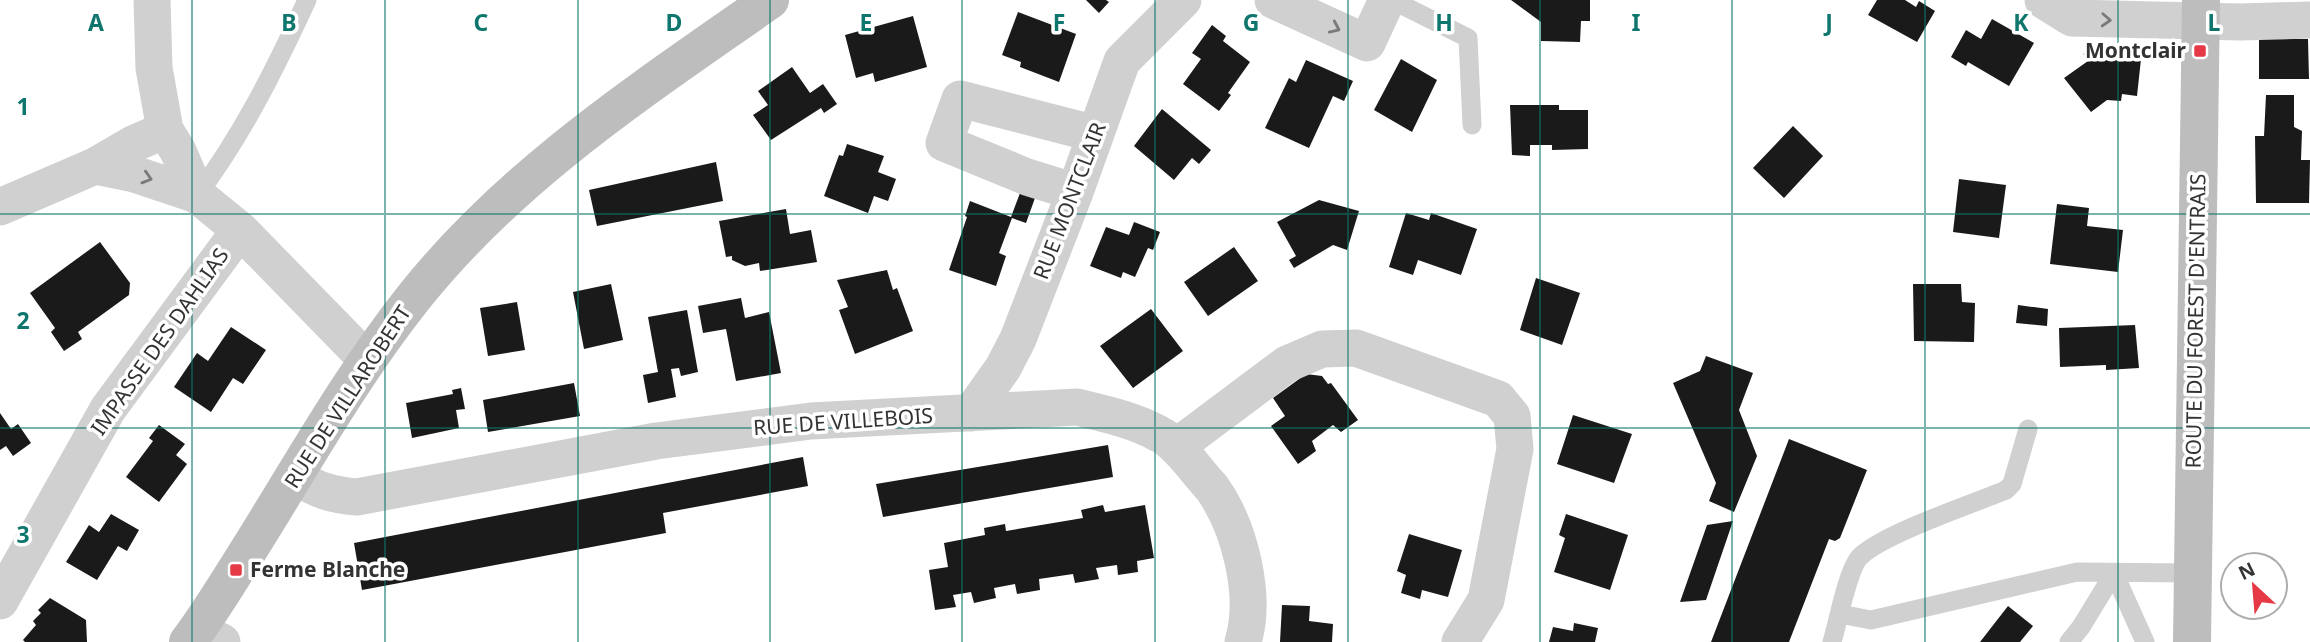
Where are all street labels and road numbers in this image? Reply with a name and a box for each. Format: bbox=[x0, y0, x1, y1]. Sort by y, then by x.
street label: RUE MONTCLAIR bbox=[1026, 118, 1112, 283]
street label: ROUTE DU FOREST D'ENTRAIS bbox=[2178, 173, 2212, 469]
street label: IMPASSE DES DAHLIAS bbox=[84, 242, 234, 441]
street label: RUE DE VILLAROBERT bbox=[278, 299, 417, 493]
street label: RUE DE VILLEBOIS bbox=[752, 401, 934, 441]

